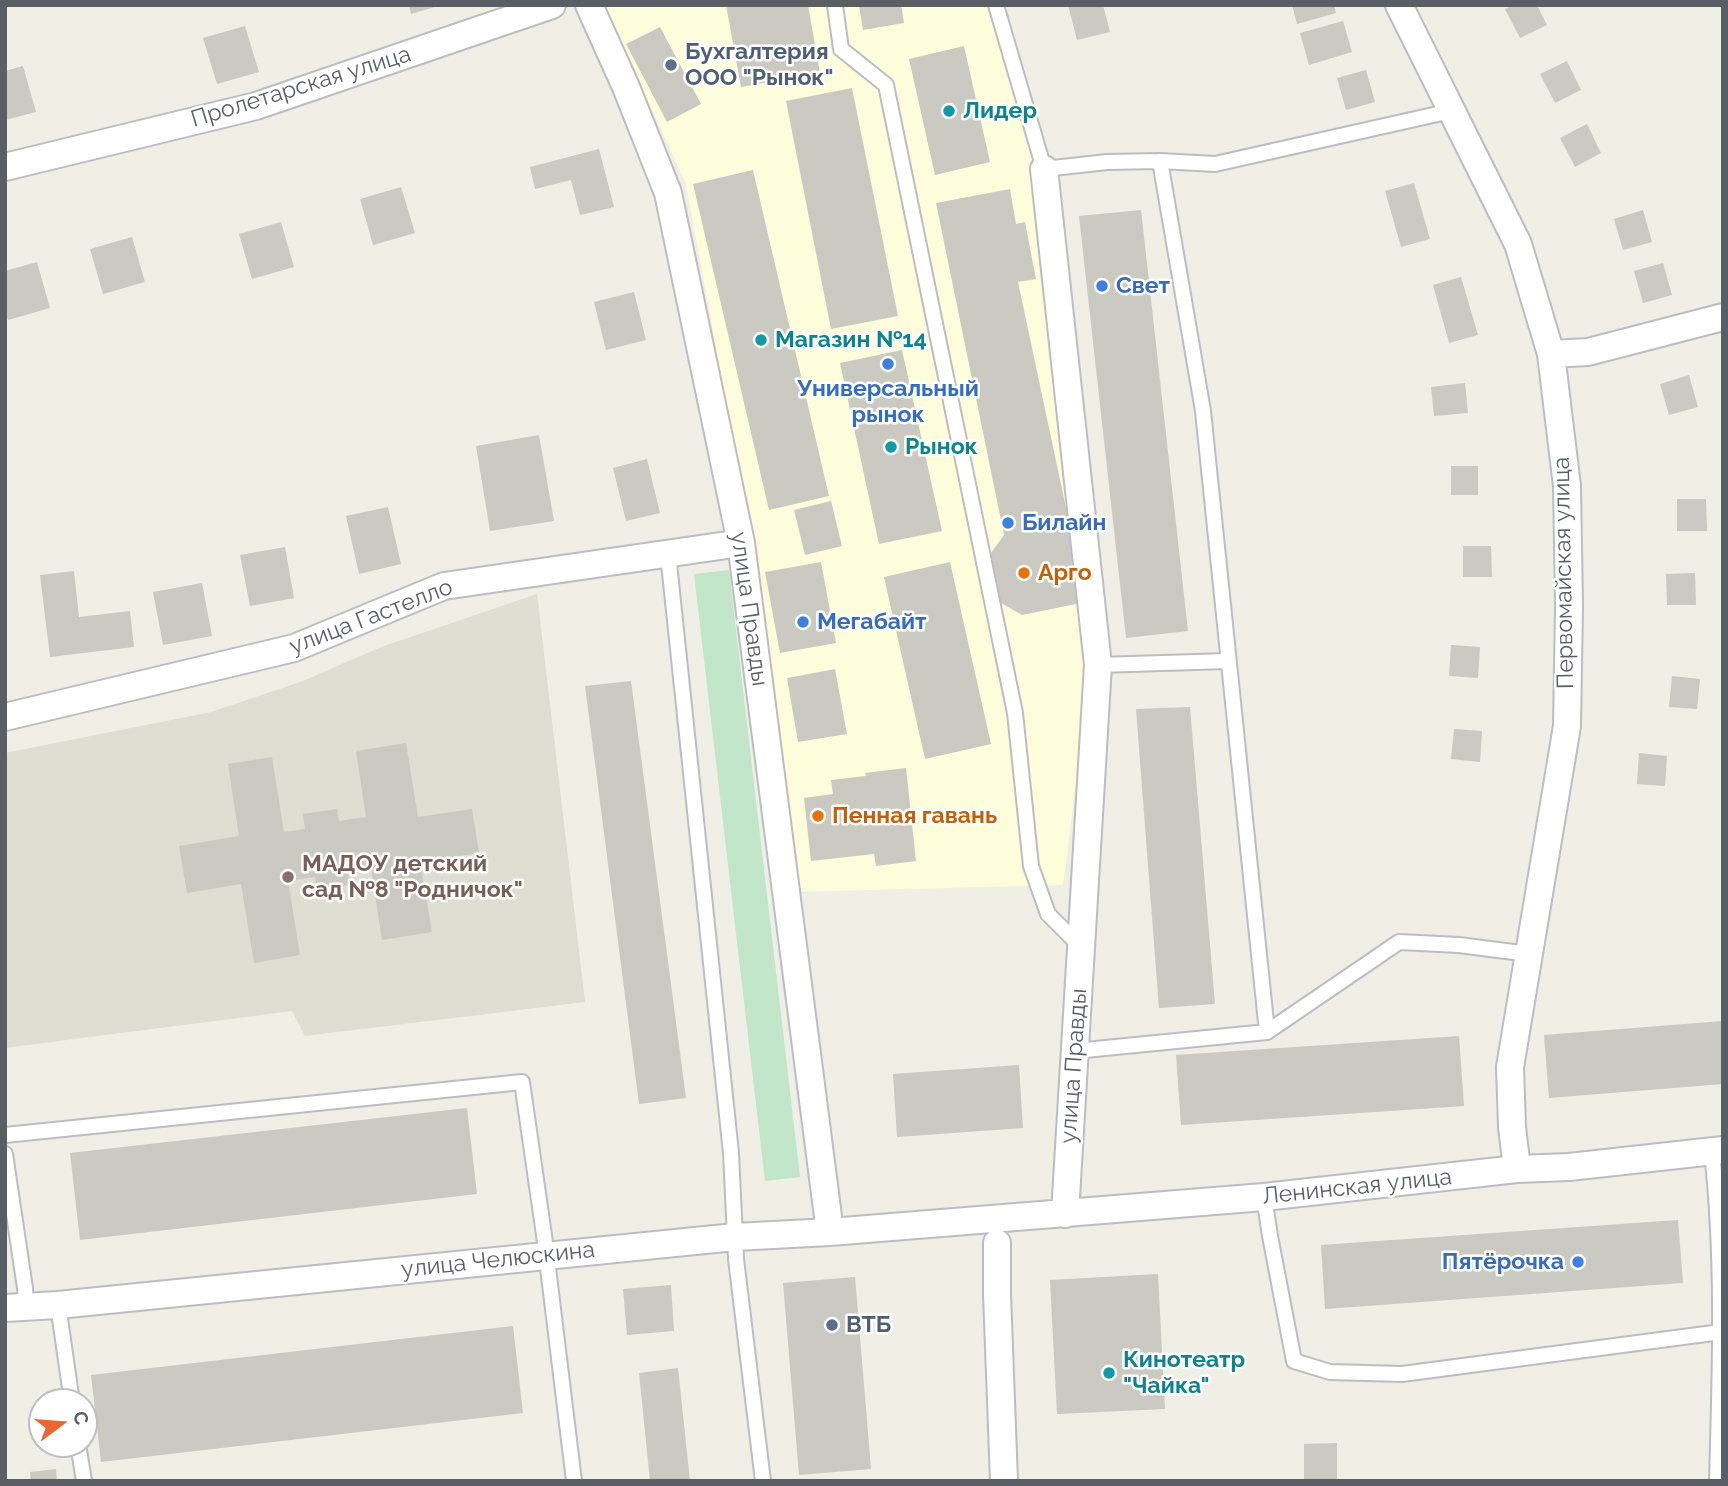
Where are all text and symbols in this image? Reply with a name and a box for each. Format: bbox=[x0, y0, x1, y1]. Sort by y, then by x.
place label: Бухгалтерия ООО "Рынок" bbox=[685, 38, 833, 92]
street label: Пролетарская улица bbox=[188, 40, 414, 134]
marker: Бухгалтерия ООО "Рынок" bbox=[663, 57, 679, 73]
place label: Лидер bbox=[963, 97, 1037, 125]
marker: Лидер bbox=[941, 103, 957, 119]
place label: Свет bbox=[1116, 272, 1170, 300]
marker: Свет bbox=[1094, 278, 1110, 294]
place label: Магазин №14 bbox=[775, 326, 927, 354]
marker: Магазин №14 bbox=[753, 332, 769, 348]
marker: Универсальный рынок bbox=[880, 356, 896, 372]
place label: Универсальный рынок bbox=[797, 375, 979, 429]
place label: Рынок bbox=[905, 433, 978, 461]
marker: Рынок bbox=[883, 439, 899, 455]
street label: Первомайская улица bbox=[1548, 457, 1580, 689]
place label: Билайн bbox=[1022, 509, 1106, 537]
marker: Билайн bbox=[1000, 515, 1016, 531]
street label: улица Правды bbox=[725, 530, 773, 688]
place label: Арго bbox=[1038, 559, 1092, 587]
marker: Арго bbox=[1016, 565, 1032, 581]
street label: улица Гастелло bbox=[286, 573, 456, 661]
place label: Мегабайт bbox=[817, 608, 926, 636]
marker: Мегабайт bbox=[795, 614, 811, 630]
place label: Пенная гавань bbox=[832, 802, 997, 830]
marker: Пенная гавань bbox=[810, 808, 826, 824]
place label: МАДОУ детский сад №8 "Родничок" bbox=[302, 850, 523, 904]
marker: МАДОУ детский сад №8 "Родничок" bbox=[280, 869, 296, 885]
street label: улица Правды bbox=[1055, 988, 1093, 1144]
street label: Ленинская улица bbox=[1261, 1163, 1453, 1211]
street label: улица Челюскина bbox=[400, 1236, 596, 1284]
place label: Пятёрочка bbox=[1442, 1248, 1564, 1276]
marker: Пятёрочка bbox=[1570, 1254, 1586, 1270]
place label: ВТБ bbox=[846, 1311, 891, 1339]
marker: ВТБ bbox=[824, 1317, 840, 1333]
place label: Кинотеатр "Чайка" bbox=[1123, 1346, 1245, 1400]
marker: Кинотеатр "Чайка" bbox=[1101, 1365, 1117, 1381]
north arrow bbox=[28, 1388, 98, 1458]
text: С bbox=[69, 1408, 94, 1427]

